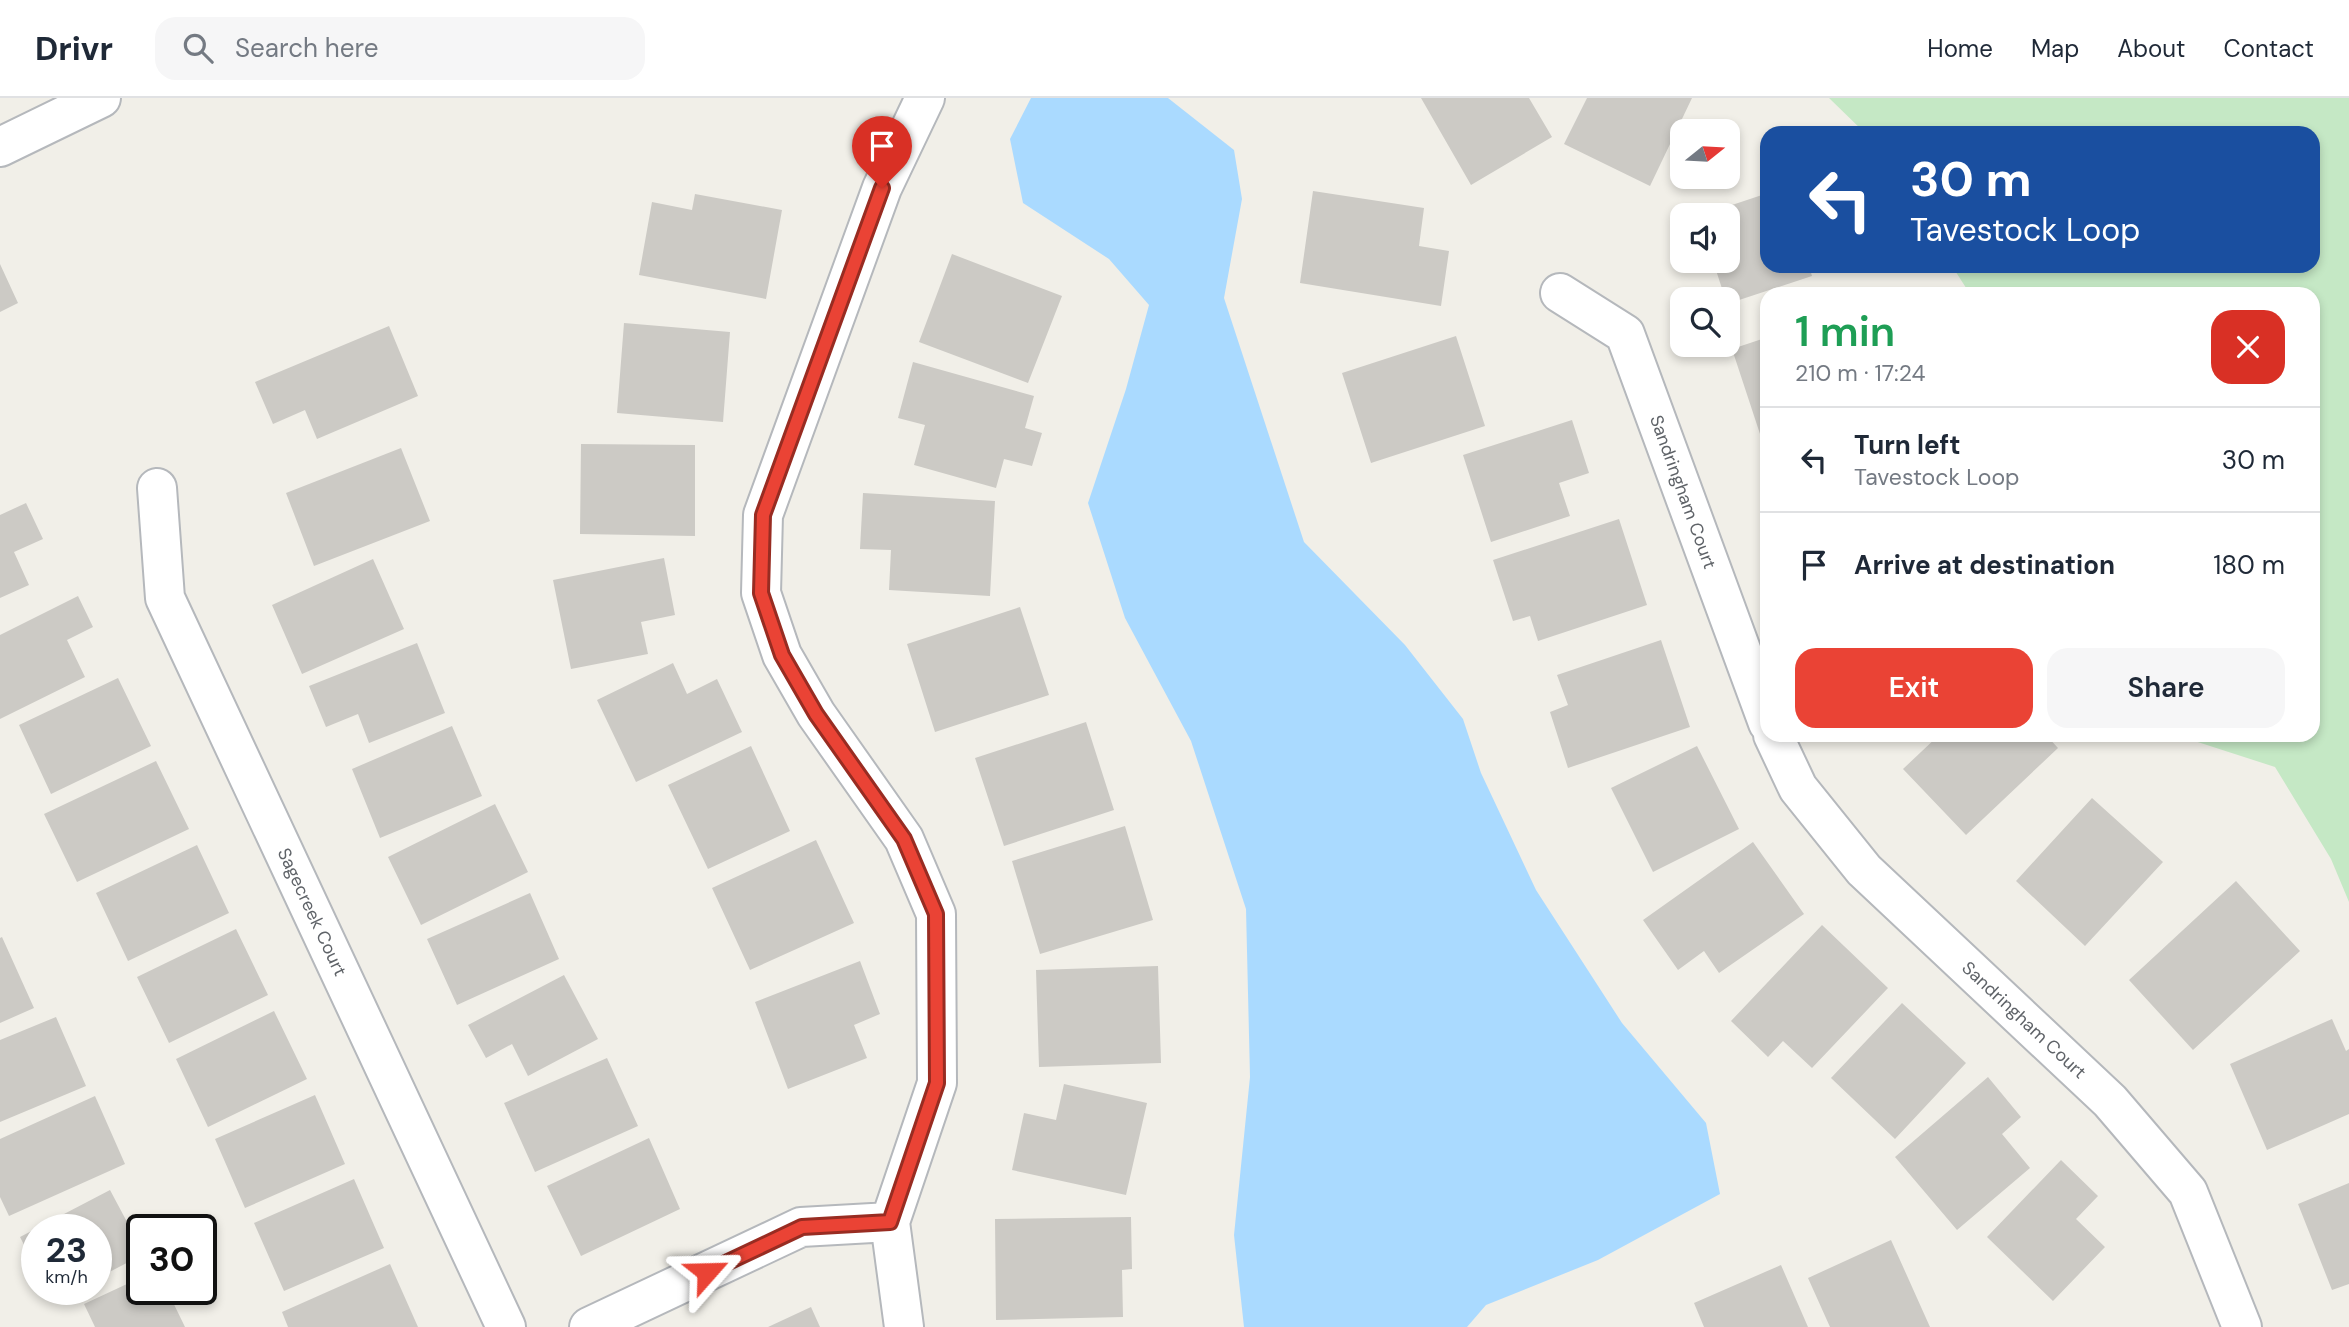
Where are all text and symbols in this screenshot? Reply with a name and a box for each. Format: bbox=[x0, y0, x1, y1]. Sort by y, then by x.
search box bbox=[155, 17, 645, 80]
text: Drivr bbox=[35, 27, 113, 70]
icon: search bbox=[179, 29, 217, 67]
text: Search here bbox=[235, 31, 378, 65]
text: Home bbox=[1927, 33, 1993, 64]
text: Map bbox=[2031, 33, 2079, 64]
text: About bbox=[2117, 33, 2186, 64]
text: Contact bbox=[2224, 33, 2314, 64]
pin bbox=[852, 116, 912, 188]
north arrow bbox=[1670, 119, 1740, 189]
map controls bbox=[1670, 119, 1740, 357]
icon: arrive bbox=[863, 127, 901, 165]
text: 30 m bbox=[1910, 147, 2032, 211]
icon: left bbox=[1795, 154, 1886, 245]
button: sound bbox=[1670, 203, 1740, 273]
text: Tavestock Loop bbox=[1910, 209, 2140, 251]
button: search bbox=[1670, 287, 1740, 357]
text: 1 min bbox=[1795, 304, 1895, 359]
button: close bbox=[2211, 310, 2285, 384]
text: 210 m · 17:24 bbox=[1795, 358, 1925, 388]
street label: Sandringham Court bbox=[1644, 412, 1722, 572]
text: Turn left bbox=[1854, 428, 1961, 462]
icon: left bbox=[1795, 441, 1833, 479]
text: 30 m bbox=[2222, 443, 2285, 477]
text: Tavestock Loop bbox=[1854, 462, 2019, 492]
icon: arrive bbox=[1795, 546, 1833, 584]
text: Arrive at destination bbox=[1854, 548, 2115, 582]
text: 180 m bbox=[2213, 548, 2285, 582]
button: Exit bbox=[1795, 648, 2033, 728]
button: Share bbox=[2047, 648, 2285, 728]
street label: Sagecreek Court bbox=[272, 844, 352, 980]
street label: Sandringham Court bbox=[1957, 956, 2091, 1084]
speed limit sign: 30 bbox=[126, 1214, 217, 1305]
text: 23 bbox=[46, 1227, 87, 1273]
position arrow bbox=[670, 1235, 744, 1309]
text: km/h bbox=[45, 1265, 88, 1289]

